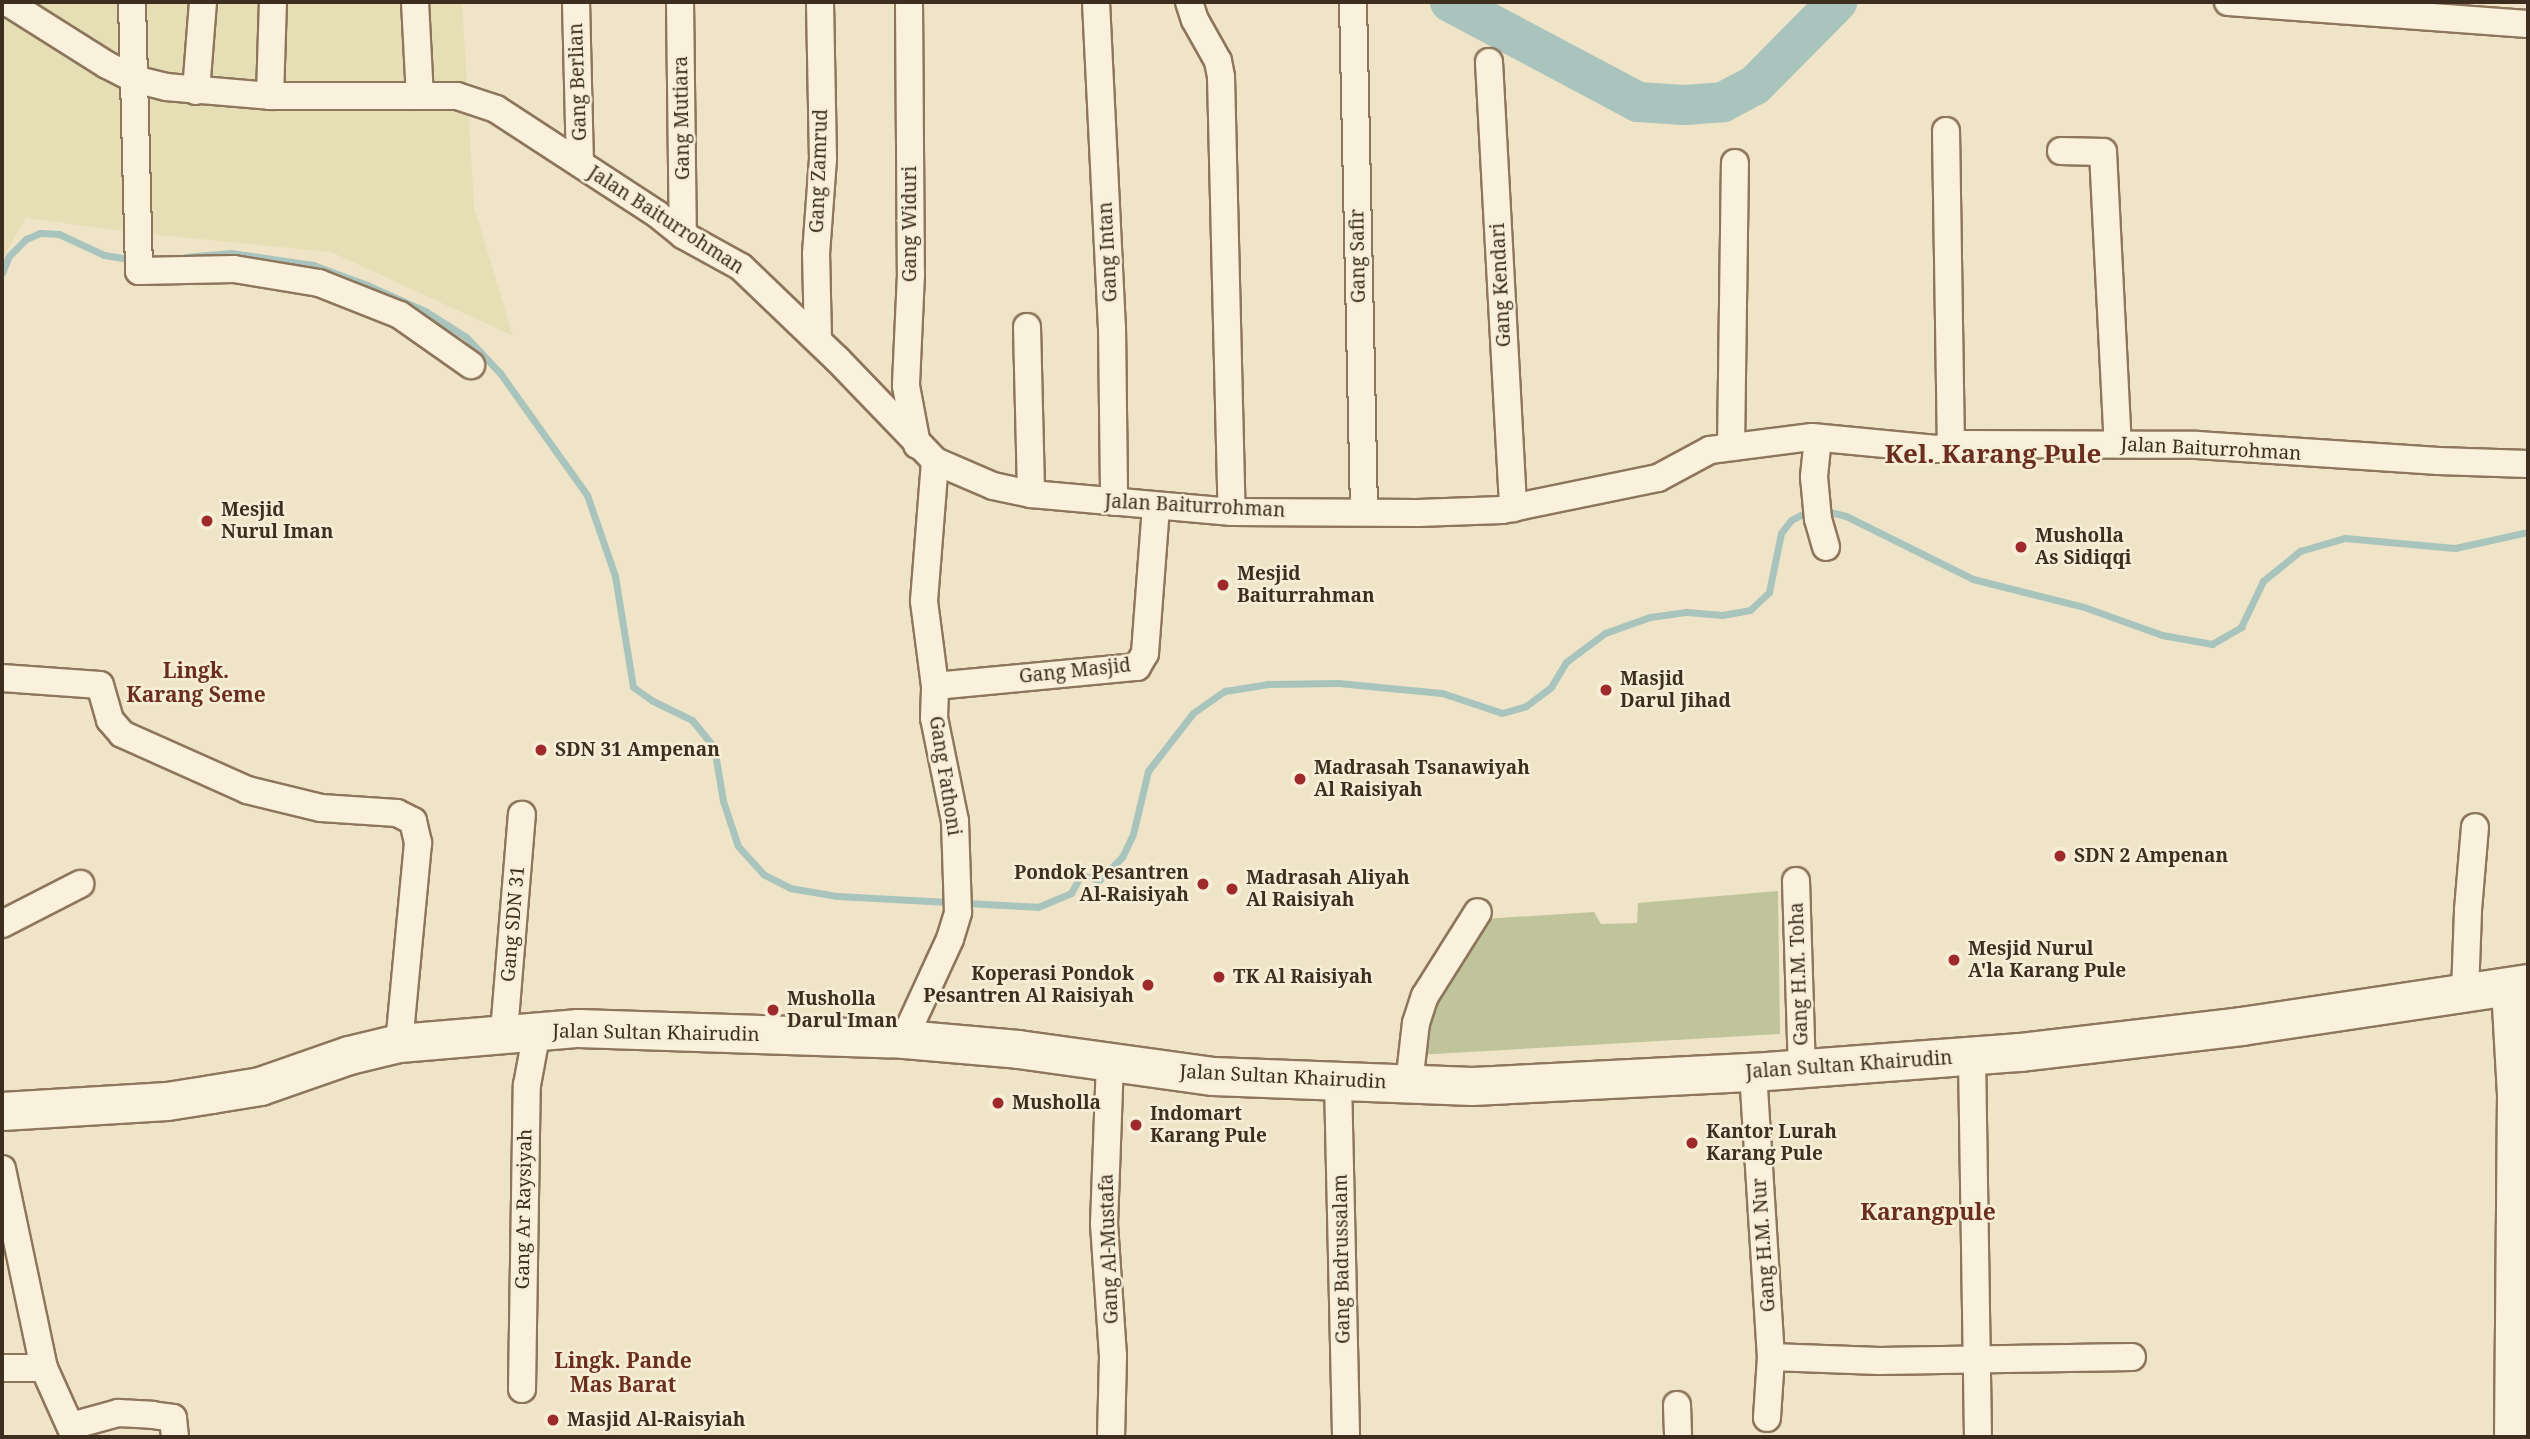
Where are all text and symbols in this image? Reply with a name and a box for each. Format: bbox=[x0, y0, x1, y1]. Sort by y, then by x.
street label: Gang Berlian bbox=[565, 23, 591, 141]
street label: Gang Mutiara bbox=[670, 56, 694, 180]
street label: Gang Zamrud bbox=[805, 109, 833, 233]
street label: Jalan Baiturrohman bbox=[584, 161, 748, 279]
street label: Gang Widuri bbox=[899, 166, 921, 282]
street label: Gang Intan bbox=[1094, 201, 1122, 303]
street label: Gang Safir bbox=[1346, 209, 1370, 303]
street label: Gang Kendari bbox=[1486, 222, 1516, 348]
street label: Jalan Baiturrohman bbox=[2120, 433, 2302, 465]
district label: Kel. Karang Pule bbox=[1885, 438, 2101, 470]
street label: Jalan Baiturrohman bbox=[1104, 490, 1286, 522]
place label: Mesjid Nurul Iman bbox=[221, 499, 333, 543]
marker: Mesjid Nurul Iman bbox=[199, 513, 215, 529]
place label: Musholla As Sidiqqi bbox=[2035, 525, 2131, 569]
marker: Musholla As Sidiqqi bbox=[2013, 539, 2029, 555]
place label: Mesjid Baiturrahman bbox=[1237, 563, 1375, 607]
marker: Mesjid Baiturrahman bbox=[1215, 577, 1231, 593]
street label: Gang Masjid bbox=[1018, 654, 1132, 688]
district label: Lingk. Karang Seme bbox=[126, 657, 266, 707]
place label: Masjid Darul Jihad bbox=[1620, 668, 1731, 712]
marker: Masjid Darul Jihad bbox=[1598, 682, 1614, 698]
street label: Gang Fathoni bbox=[924, 715, 966, 837]
place label: SDN 31 Ampenan bbox=[555, 739, 720, 761]
marker: SDN 31 Ampenan bbox=[533, 742, 549, 758]
place label: Madrasah Tsanawiyah Al Raisiyah bbox=[1314, 757, 1530, 801]
marker: Madrasah Tsanawiyah Al Raisiyah bbox=[1292, 771, 1308, 787]
place label: SDN 2 Ampenan bbox=[2074, 845, 2228, 867]
marker: SDN 2 Ampenan bbox=[2052, 848, 2068, 864]
place label: Pondok Pesantren Al-Raisiyah bbox=[1014, 862, 1189, 906]
street label: Gang SDN 31 bbox=[497, 865, 529, 983]
place label: Madrasah Aliyah Al Raisiyah bbox=[1246, 867, 1410, 911]
marker: Pondok Pesantren Al-Raisiyah bbox=[1195, 876, 1211, 892]
marker: Madrasah Aliyah Al Raisiyah bbox=[1224, 881, 1240, 897]
street label: Gang H.M. Toha bbox=[1785, 902, 1813, 1046]
place label: Mesjid Nurul A'la Karang Pule bbox=[1968, 938, 2126, 982]
marker: Mesjid Nurul A'la Karang Pule bbox=[1946, 952, 1962, 968]
place label: Koperasi Pondok Pesantren Al Raisiyah bbox=[923, 963, 1134, 1007]
place label: TK Al Raisiyah bbox=[1233, 966, 1373, 988]
marker: TK Al Raisiyah bbox=[1211, 969, 1227, 985]
marker: Koperasi Pondok Pesantren Al Raisiyah bbox=[1140, 977, 1156, 993]
place label: Musholla Darul Iman bbox=[787, 988, 898, 1032]
marker: Musholla Darul Iman bbox=[765, 1002, 781, 1018]
street label: Jalan Sultan Khairudin bbox=[552, 1020, 760, 1046]
street label: Jalan Sultan Khairudin bbox=[1745, 1046, 1953, 1084]
street label: Jalan Sultan Khairudin bbox=[1179, 1060, 1387, 1094]
place label: Musholla bbox=[1012, 1092, 1101, 1114]
marker: Musholla bbox=[990, 1095, 1006, 1111]
place label: Indomart Karang Pule bbox=[1150, 1103, 1267, 1147]
marker: Indomart Karang Pule bbox=[1128, 1117, 1144, 1133]
place label: Kantor Lurah Karang Pule bbox=[1706, 1121, 1837, 1165]
street label: Gang Ar Raysiyah bbox=[511, 1129, 537, 1289]
marker: Kantor Lurah Karang Pule bbox=[1684, 1135, 1700, 1151]
street label: Gang Al-Mustafa bbox=[1095, 1173, 1123, 1325]
street label: Gang Badrussalam bbox=[1329, 1174, 1355, 1344]
street label: Gang H.M. Nur bbox=[1748, 1177, 1780, 1313]
district label: Karangpule bbox=[1860, 1197, 1996, 1225]
district label: Lingk. Pande Mas Barat bbox=[554, 1347, 692, 1397]
place label: Masjid Al-Raisyiah bbox=[567, 1409, 746, 1431]
marker: Masjid Al-Raisyiah bbox=[545, 1412, 561, 1428]

